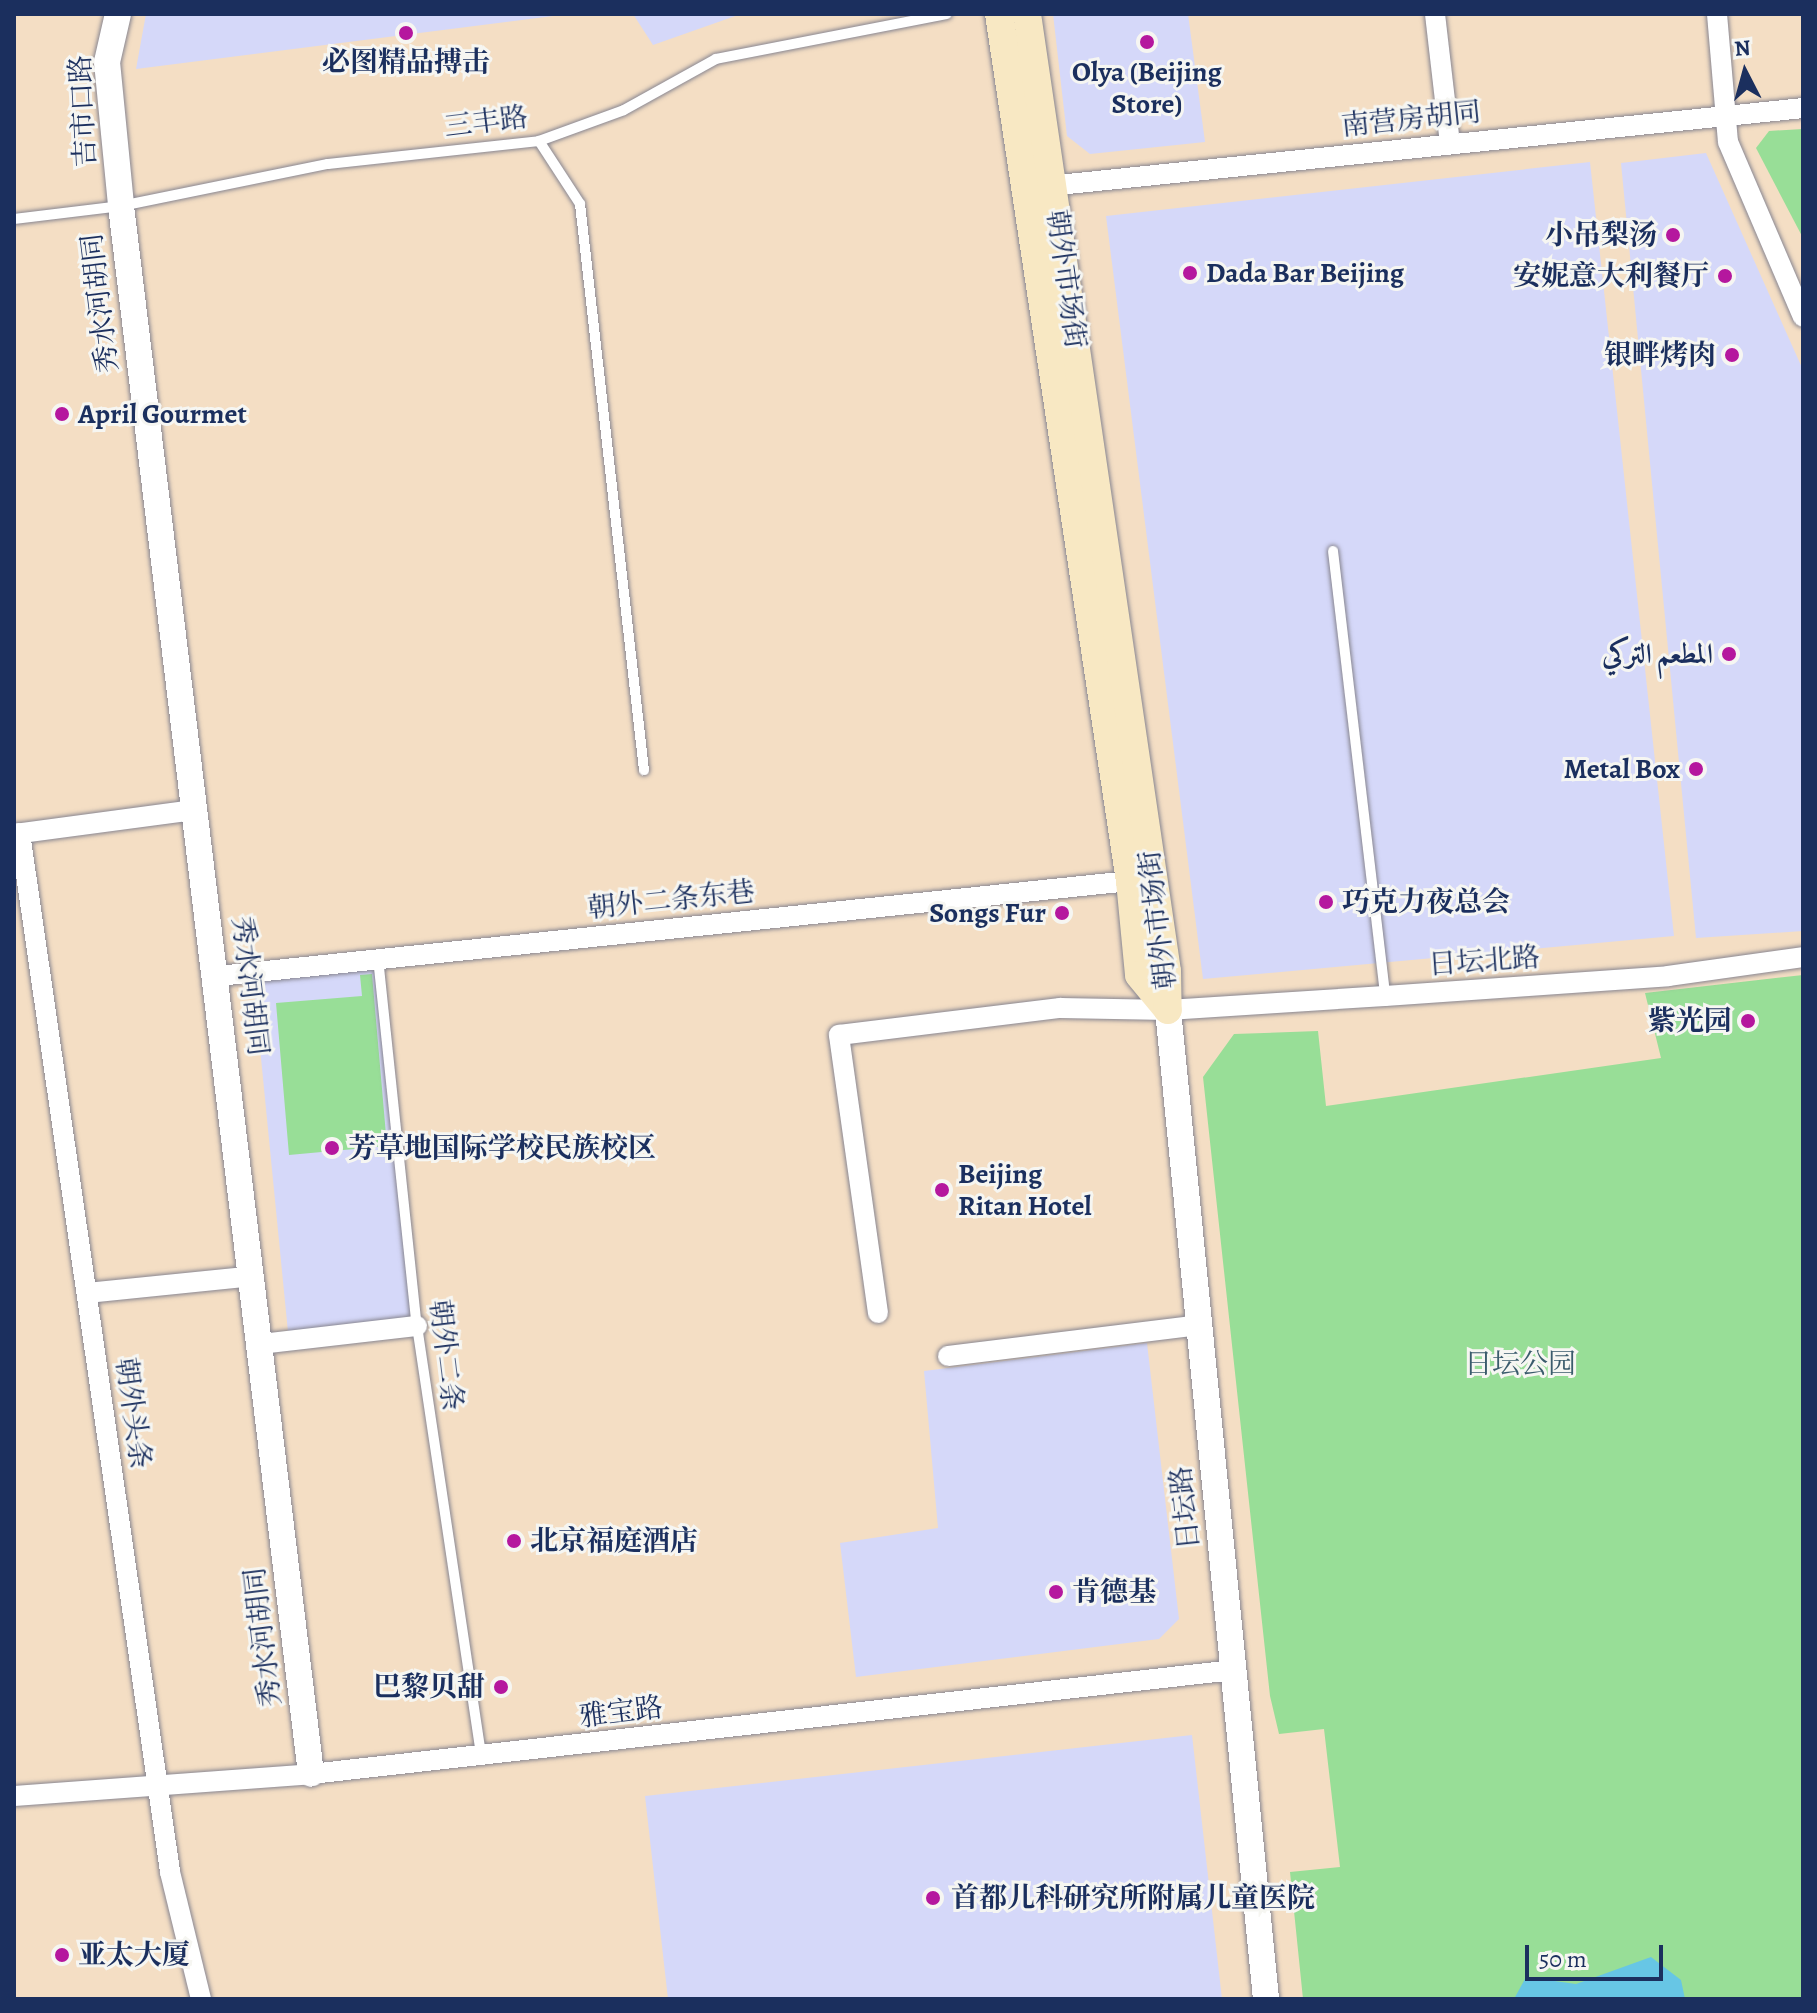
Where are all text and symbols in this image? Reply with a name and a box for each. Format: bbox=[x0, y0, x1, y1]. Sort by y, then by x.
marker: 必图精品搏击 bbox=[397, 24, 415, 42]
north arrow bbox=[1705, 32, 1785, 112]
text: N bbox=[1733, 32, 1752, 64]
marker: Olya (Beijing Store) bbox=[1138, 33, 1156, 51]
place label: 必图精品搏击 bbox=[322, 45, 490, 79]
street label: 吉市口路 bbox=[63, 54, 103, 168]
place label: Olya (Beijing Store) bbox=[1072, 55, 1222, 121]
street label: 南营房胡同 bbox=[1340, 95, 1482, 143]
street label: 三丰路 bbox=[442, 100, 530, 144]
street label: 朝外市场街 bbox=[1040, 207, 1092, 351]
place label: 小吊梨汤 bbox=[1545, 218, 1657, 252]
marker: 小吊梨汤 bbox=[1664, 226, 1682, 244]
street label: 秀水河胡同 bbox=[75, 231, 125, 375]
place label: Dada Bar Beijing bbox=[1206, 256, 1404, 290]
place label: 安妮意大利餐厅 bbox=[1513, 259, 1709, 293]
marker: Dada Bar Beijing bbox=[1181, 264, 1199, 282]
marker: 安妮意大利餐厅 bbox=[1716, 267, 1734, 285]
place label: 银畔烤肉 bbox=[1604, 338, 1716, 372]
marker: 银畔烤肉 bbox=[1723, 346, 1741, 364]
place label: April Gourmet bbox=[78, 397, 247, 431]
marker: April Gourmet bbox=[53, 405, 71, 423]
place label: المطعم التركي bbox=[1602, 637, 1713, 671]
marker: المطعم التركي bbox=[1720, 645, 1738, 663]
place label: Metal Box bbox=[1564, 752, 1680, 786]
marker: Metal Box bbox=[1687, 760, 1705, 778]
street label: 朝外市场街 bbox=[1133, 848, 1183, 992]
street label: 朝外二条东巷 bbox=[586, 875, 756, 925]
place label: 巧克力夜总会 bbox=[1342, 885, 1510, 919]
marker: 巧克力夜总会 bbox=[1317, 893, 1335, 911]
place label: Songs Fur bbox=[929, 896, 1046, 930]
marker: Songs Fur bbox=[1053, 904, 1071, 922]
street label: 秀水河胡同 bbox=[225, 914, 275, 1058]
street label: 日坛北路 bbox=[1427, 940, 1541, 982]
place label: 紫光园 bbox=[1648, 1004, 1732, 1038]
marker: 紫光园 bbox=[1739, 1012, 1757, 1030]
place label: 芳草地国际学校民族校区 bbox=[348, 1131, 656, 1165]
marker: 芳草地国际学校民族校区 bbox=[323, 1139, 341, 1157]
place label: Beijing Ritan Hotel bbox=[958, 1157, 1092, 1223]
marker: Beijing Ritan Hotel bbox=[933, 1181, 951, 1199]
street label: 朝外二条 bbox=[423, 1297, 469, 1413]
park label: 日坛公园 bbox=[1464, 1347, 1576, 1381]
street label: 朝外头条 bbox=[109, 1355, 157, 1471]
street label: 日坛路 bbox=[1164, 1464, 1206, 1552]
place label: 北京福庭酒店 bbox=[530, 1524, 698, 1558]
marker: 北京福庭酒店 bbox=[505, 1532, 523, 1550]
street label: 秀水河胡同 bbox=[238, 1565, 288, 1709]
place label: 肯德基 bbox=[1072, 1575, 1156, 1609]
marker: 肯德基 bbox=[1047, 1583, 1065, 1601]
place label: 巴黎贝甜 bbox=[373, 1670, 485, 1704]
marker: 巴黎贝甜 bbox=[492, 1678, 510, 1696]
street label: 雅宝路 bbox=[577, 1690, 665, 1734]
place label: 首都儿科研究所附属儿童医院 bbox=[951, 1881, 1315, 1915]
marker: 首都儿科研究所附属儿童医院 bbox=[922, 1887, 944, 1909]
scale bar bbox=[1529, 1929, 1667, 1979]
place label: 亚太大厦 bbox=[78, 1938, 190, 1972]
text: 50 m bbox=[1539, 1943, 1587, 1975]
marker: 亚太大厦 bbox=[53, 1946, 71, 1964]

